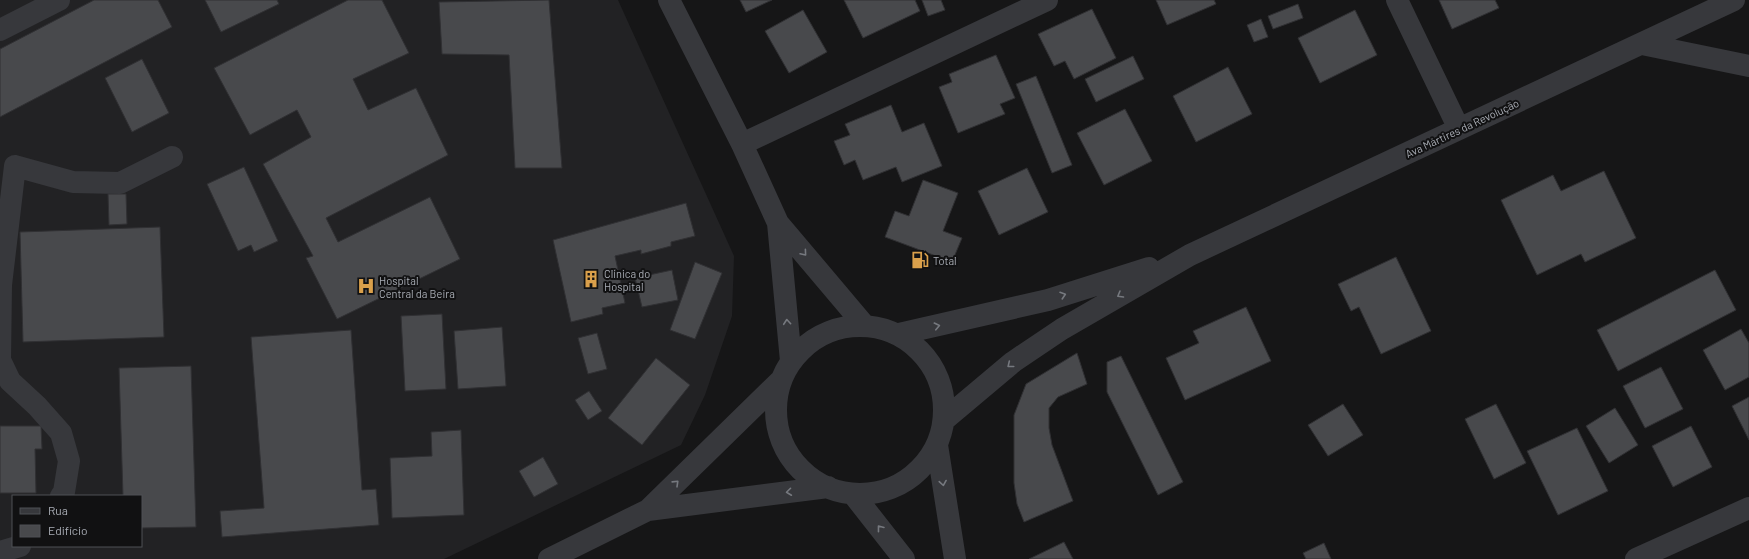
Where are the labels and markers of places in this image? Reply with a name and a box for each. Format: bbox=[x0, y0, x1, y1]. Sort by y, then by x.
fuel station icon: Total bbox=[910, 250, 930, 270]
place label: Total bbox=[933, 254, 957, 267]
place label: Clinica do Hospital bbox=[604, 267, 650, 293]
building icon: Clinica do Hospital bbox=[581, 269, 601, 289]
place label: Hospital Central da Beira bbox=[379, 274, 455, 300]
hospital icon: Hospital Central da Beira bbox=[356, 276, 376, 296]

